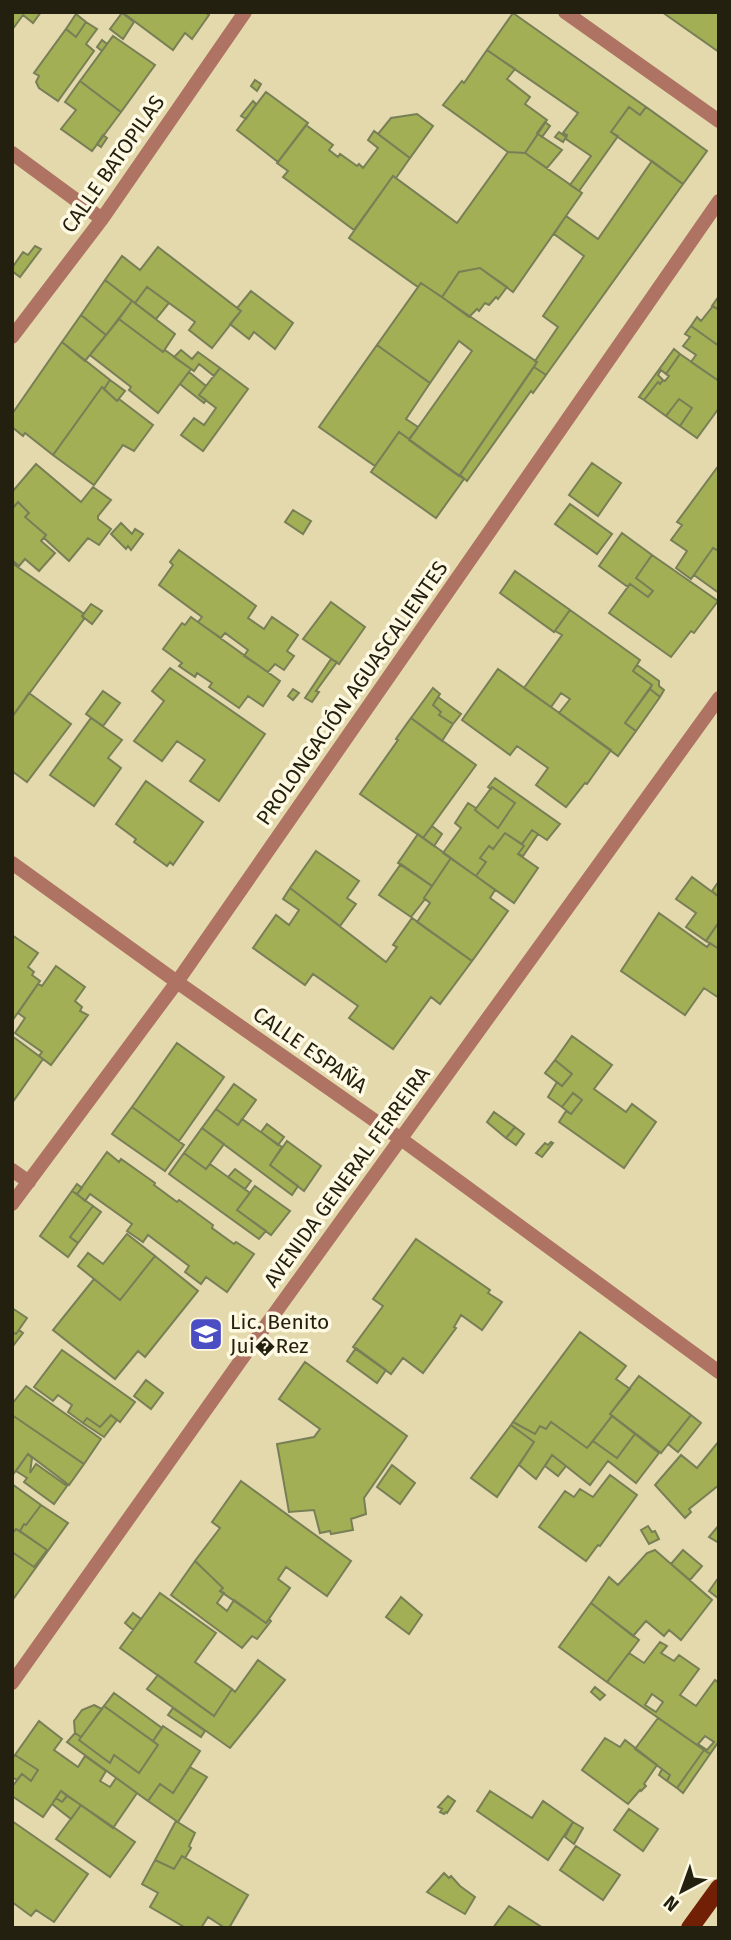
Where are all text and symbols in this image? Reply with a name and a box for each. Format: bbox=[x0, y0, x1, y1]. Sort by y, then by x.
street label: CALLE BATOPILAS bbox=[56, 90, 170, 238]
street label: PROLONGACIÓN AGUASCALIENTES bbox=[251, 556, 453, 830]
street label: CALLE ESPAÑA bbox=[248, 1001, 372, 1099]
street label: AVENIDA GENERAL FERREIRA bbox=[258, 1062, 436, 1292]
place label: Lic. Benito Jui�Rez bbox=[230, 1309, 329, 1359]
school or university icon: Lic. Benito Jui�Rez bbox=[187, 1315, 225, 1353]
north arrow bbox=[647, 1856, 717, 1926]
text: N bbox=[659, 1891, 683, 1916]

